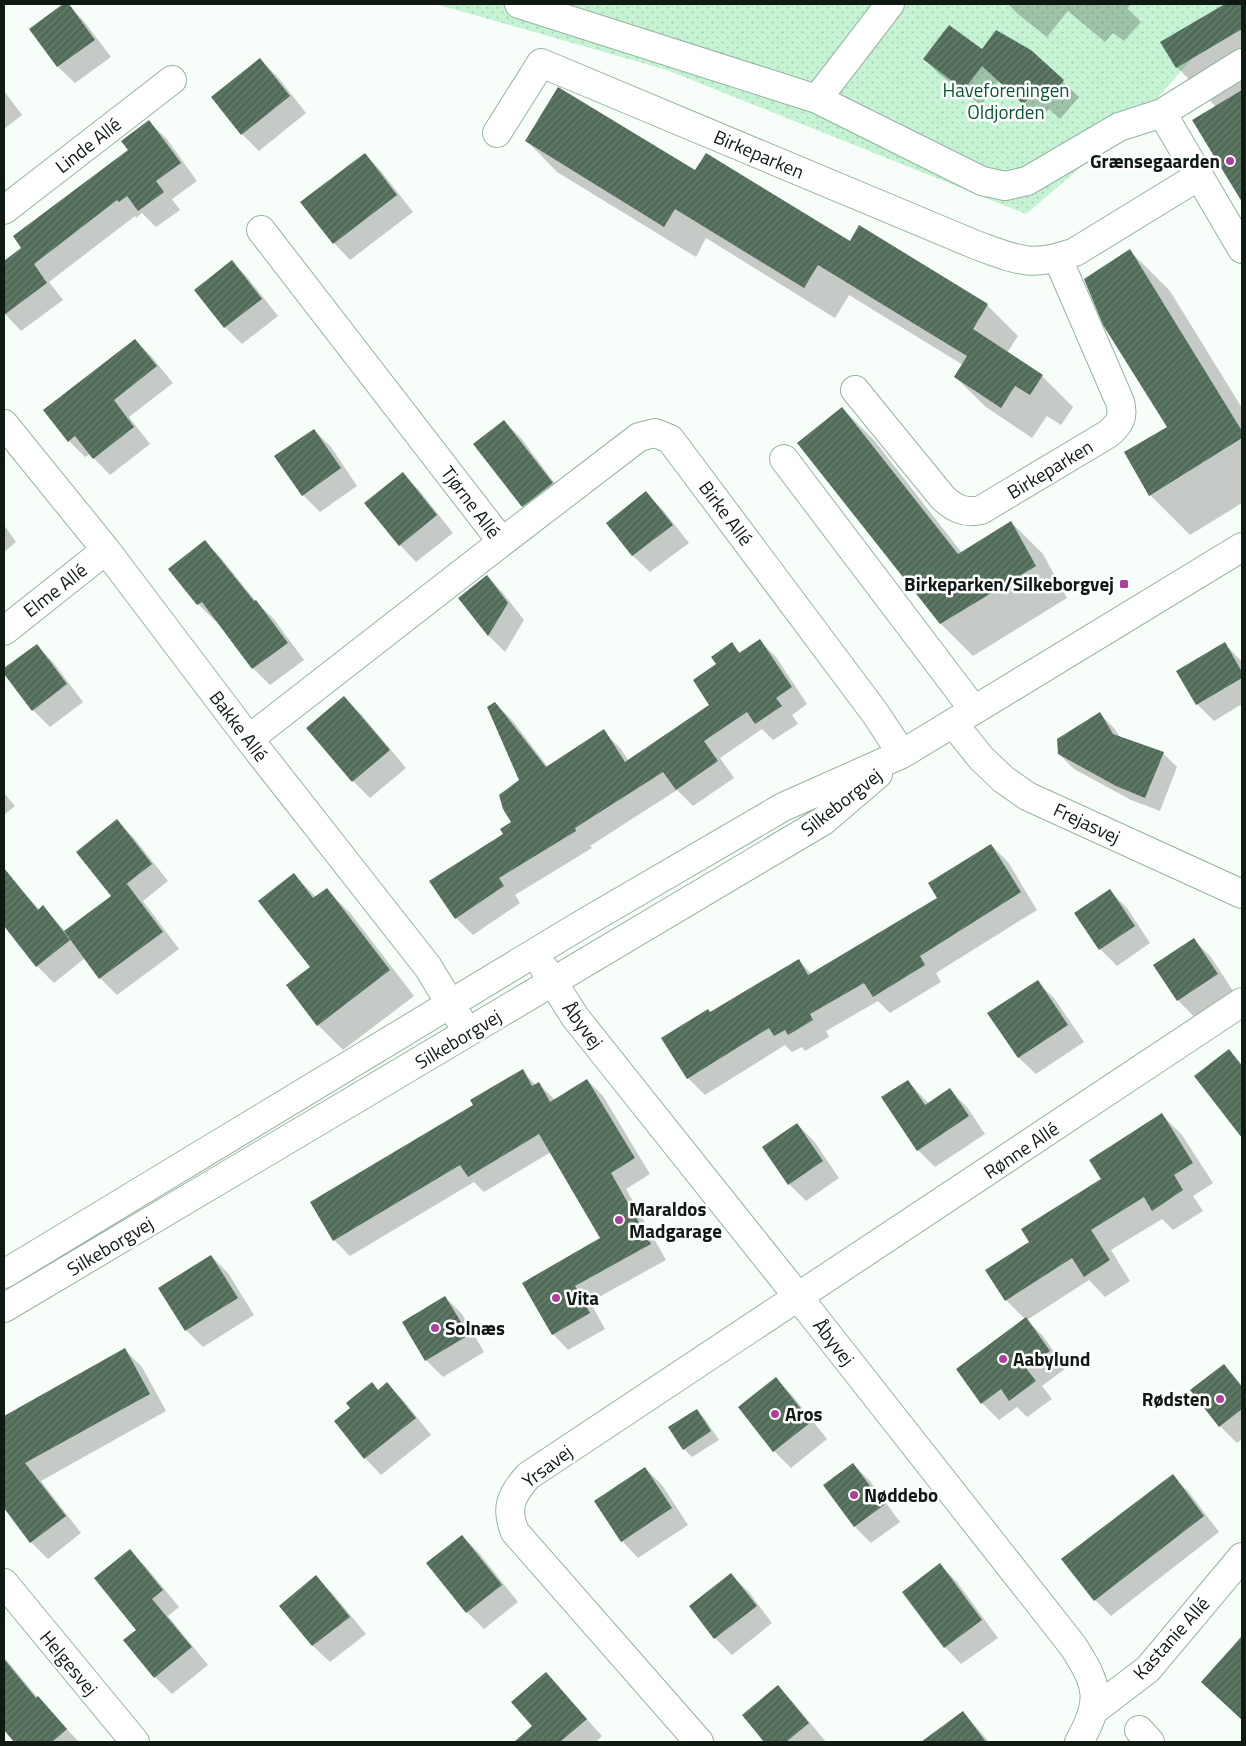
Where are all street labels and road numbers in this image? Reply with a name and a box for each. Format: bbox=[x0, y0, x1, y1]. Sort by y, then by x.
street label: Linde Allé bbox=[48, 109, 127, 180]
street label: Birkeparken bbox=[710, 122, 809, 186]
street label: Birkeparken bbox=[1001, 432, 1098, 506]
street label: Tjørne Allé bbox=[434, 459, 508, 544]
street label: Birke Allé bbox=[692, 474, 760, 551]
street label: Elme Allé bbox=[17, 555, 93, 624]
street label: Bakke Allé bbox=[203, 684, 276, 767]
street label: Silkeborgvej bbox=[794, 761, 888, 843]
street label: Frejasvej bbox=[1049, 794, 1125, 851]
street label: Åbyvej bbox=[556, 995, 611, 1055]
street label: Silkeborgvej bbox=[409, 1001, 506, 1076]
street label: Rønne Allé bbox=[977, 1114, 1064, 1185]
street label: Silkeborgvej bbox=[61, 1208, 158, 1283]
street label: Åbyvej bbox=[807, 1312, 862, 1372]
street label: Yrsavej bbox=[515, 1437, 578, 1494]
street label: Kastanie Allé bbox=[1125, 1590, 1216, 1686]
street label: Helgesvej bbox=[33, 1624, 105, 1702]

